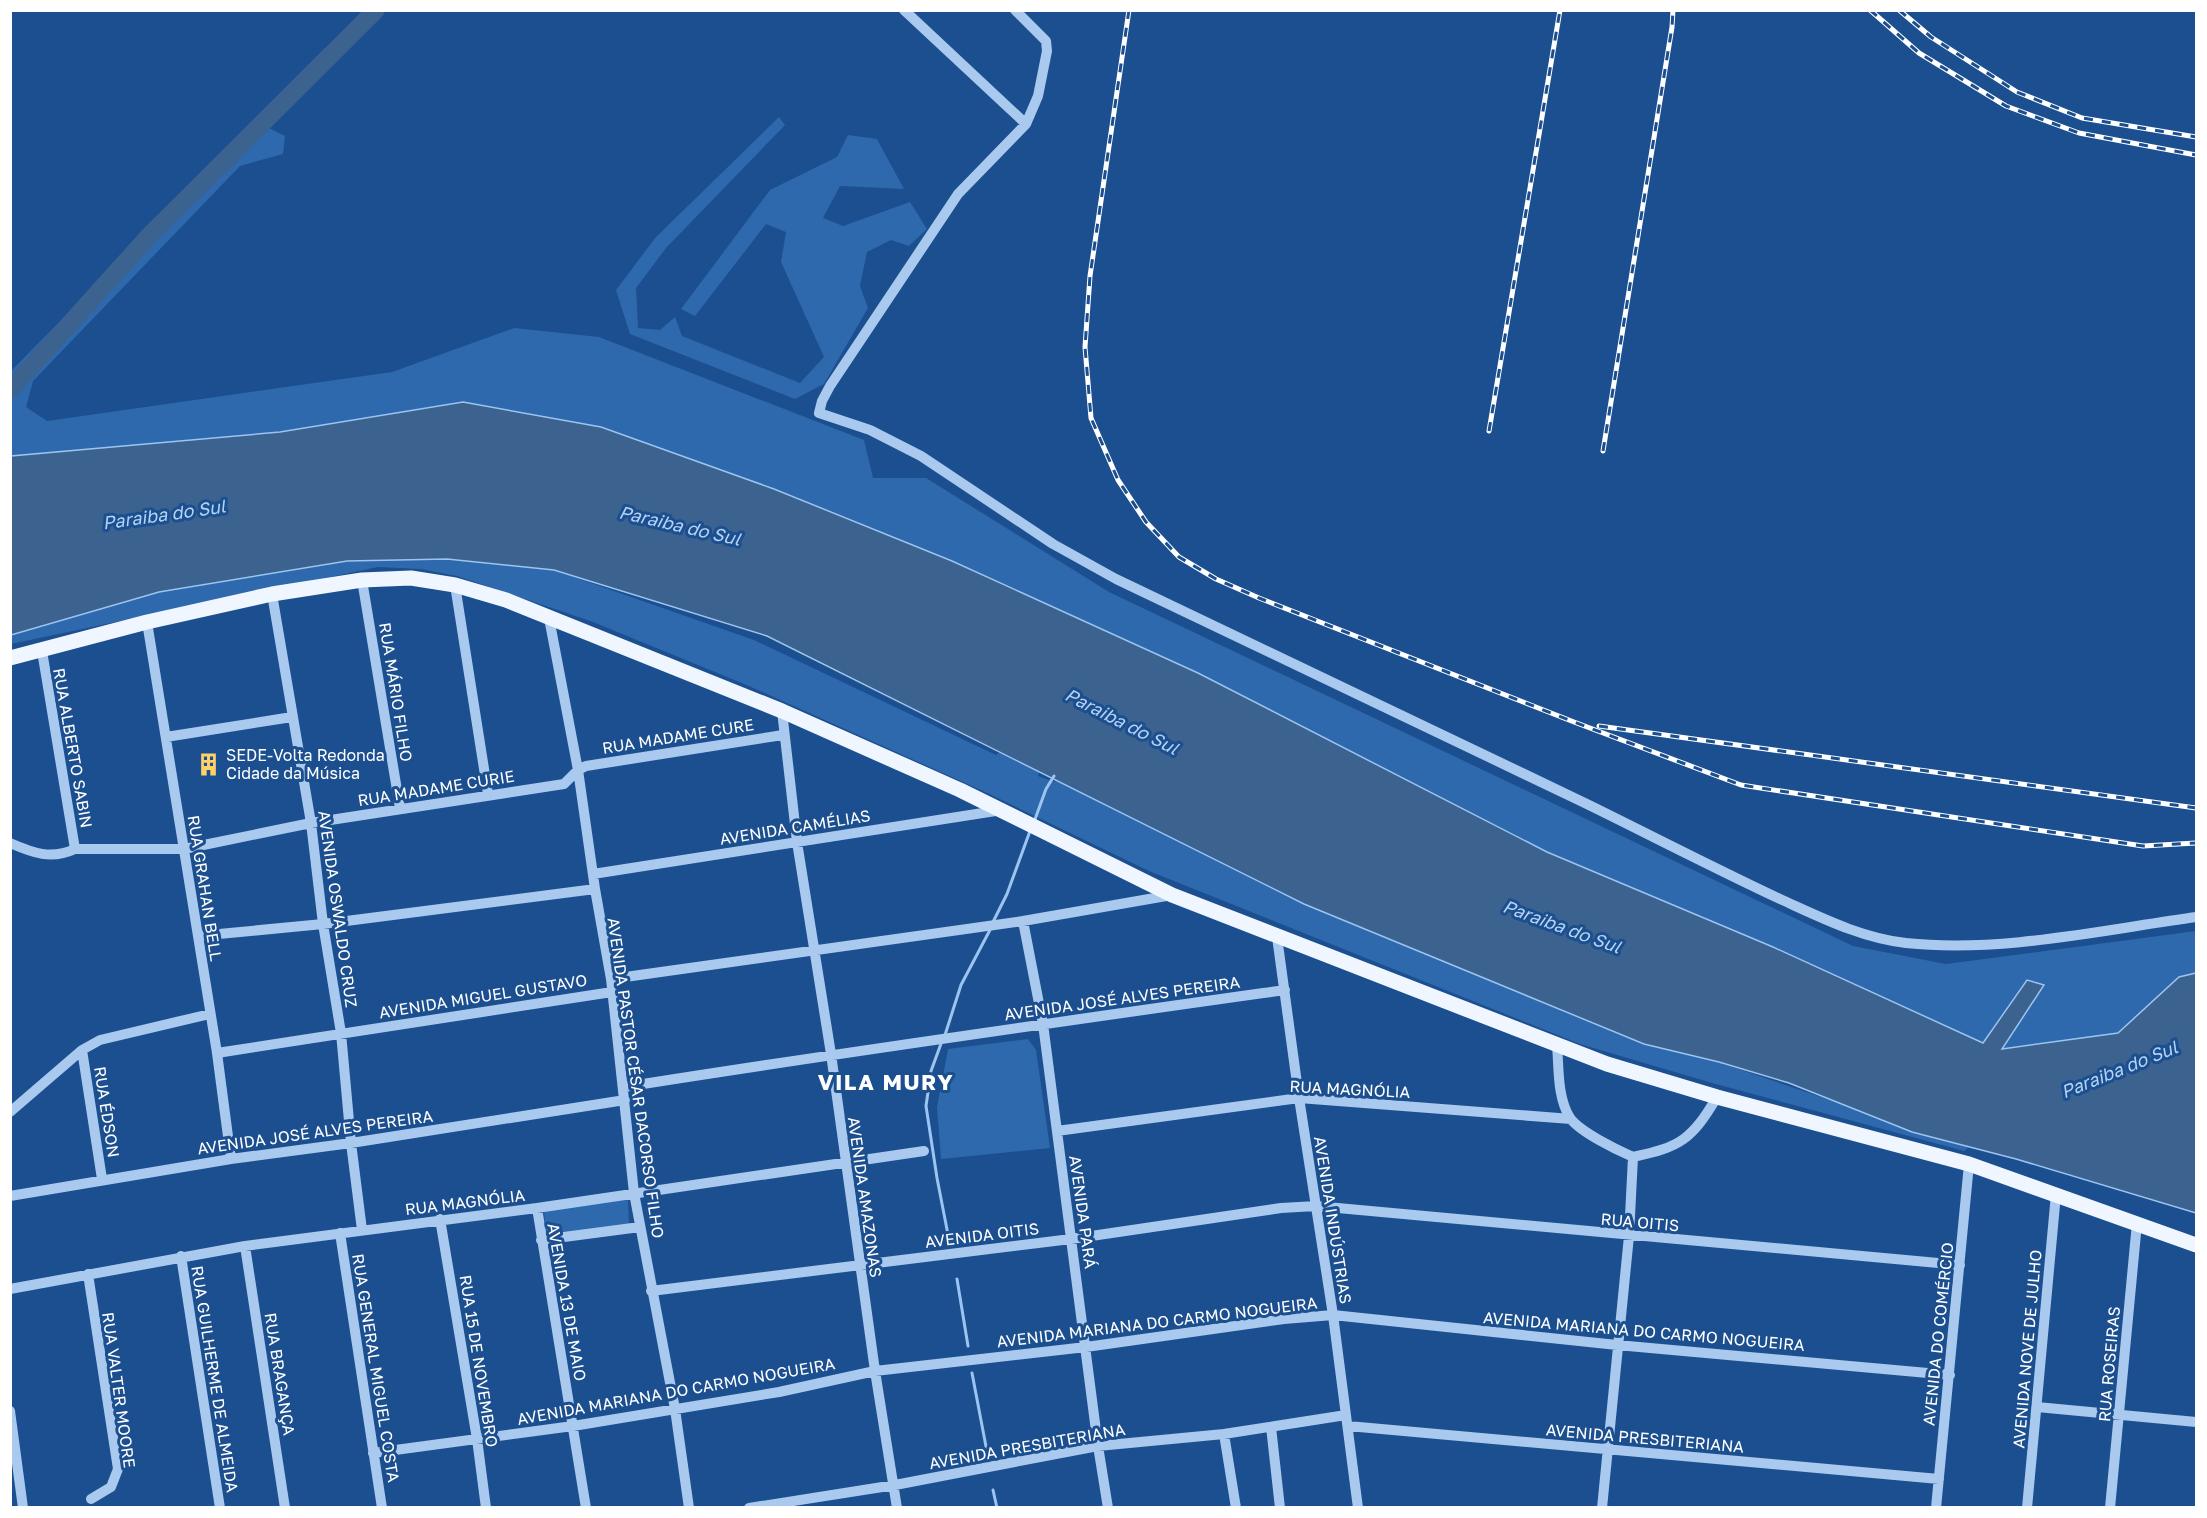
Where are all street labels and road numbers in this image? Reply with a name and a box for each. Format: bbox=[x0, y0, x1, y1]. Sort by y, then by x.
street label: RUA MÁRIO FILHO bbox=[375, 621, 417, 763]
street label: RUA ALBERTO SABIN bbox=[49, 667, 97, 829]
street label: RUA MADAME CURE bbox=[601, 714, 755, 758]
street label: RUA MADAME CURIE bbox=[356, 766, 516, 810]
street label: AVENIDA CAMÉLIAS bbox=[718, 805, 872, 849]
street label: AVENIDA OSWALDO CRUZ bbox=[314, 809, 362, 1009]
street label: RUA GRAHAN BELL bbox=[184, 814, 226, 962]
street label: AVENIDA PASTOR CÉSAR DACORSO FILHO bbox=[604, 916, 668, 1240]
street label: AVENIDA MIGUEL GUSTAVO bbox=[378, 970, 588, 1022]
street label: AVENIDA JOSÉ ALVES PEREIRA bbox=[1003, 972, 1241, 1024]
street label: RUA ÉDSON bbox=[90, 1065, 124, 1159]
street label: RUA MAGNÓLIA bbox=[1289, 1076, 1411, 1102]
street label: AVENIDA JOSÉ ALVES PEREIRA bbox=[196, 1106, 434, 1158]
street label: AVENIDA AMAZONAS bbox=[844, 1115, 886, 1279]
street label: AVENIDA INDÚSTRIAS bbox=[1310, 1135, 1356, 1305]
street label: AVENIDA PARÁ bbox=[1065, 1154, 1101, 1270]
street label: RUA MAGNÓLIA bbox=[404, 1185, 527, 1219]
street label: RUA OITIS bbox=[1600, 1209, 1680, 1235]
street label: AVENIDA OITIS bbox=[924, 1218, 1040, 1252]
street label: AVENIDA 13 DE MAIO bbox=[543, 1221, 591, 1383]
street label: AVENIDA DO COMÉRCIO bbox=[1918, 1241, 1958, 1427]
street label: AVENIDA NOVE DE JULHO bbox=[2008, 1249, 2046, 1449]
street label: RUA GENERAL MIGUEL COSTA bbox=[348, 1252, 404, 1484]
street label: RUA GUILHERME DE ALMEIDA bbox=[187, 1264, 243, 1494]
street label: RUA 15 DE NOVEMBRO bbox=[456, 1273, 502, 1449]
street label: AVENIDA MARIANA DO CARMO NOGUEIRA bbox=[996, 1292, 1319, 1352]
street label: RUA ROSEIRAS bbox=[2094, 1305, 2124, 1423]
street label: AVENIDA MARIANA DO CARMO NOGUEIRA bbox=[1482, 1307, 1806, 1355]
street label: RUA VALTER MOORE bbox=[98, 1311, 140, 1469]
street label: RUA BRAGANÇA bbox=[260, 1311, 300, 1437]
street label: AVENIDA MARIANA DO CARMO NOGUEIRA bbox=[515, 1353, 837, 1429]
street label: AVENIDA PRESBITERIANA bbox=[927, 1419, 1127, 1473]
street label: AVENIDA PRESBITERIANA bbox=[1545, 1419, 1745, 1457]

